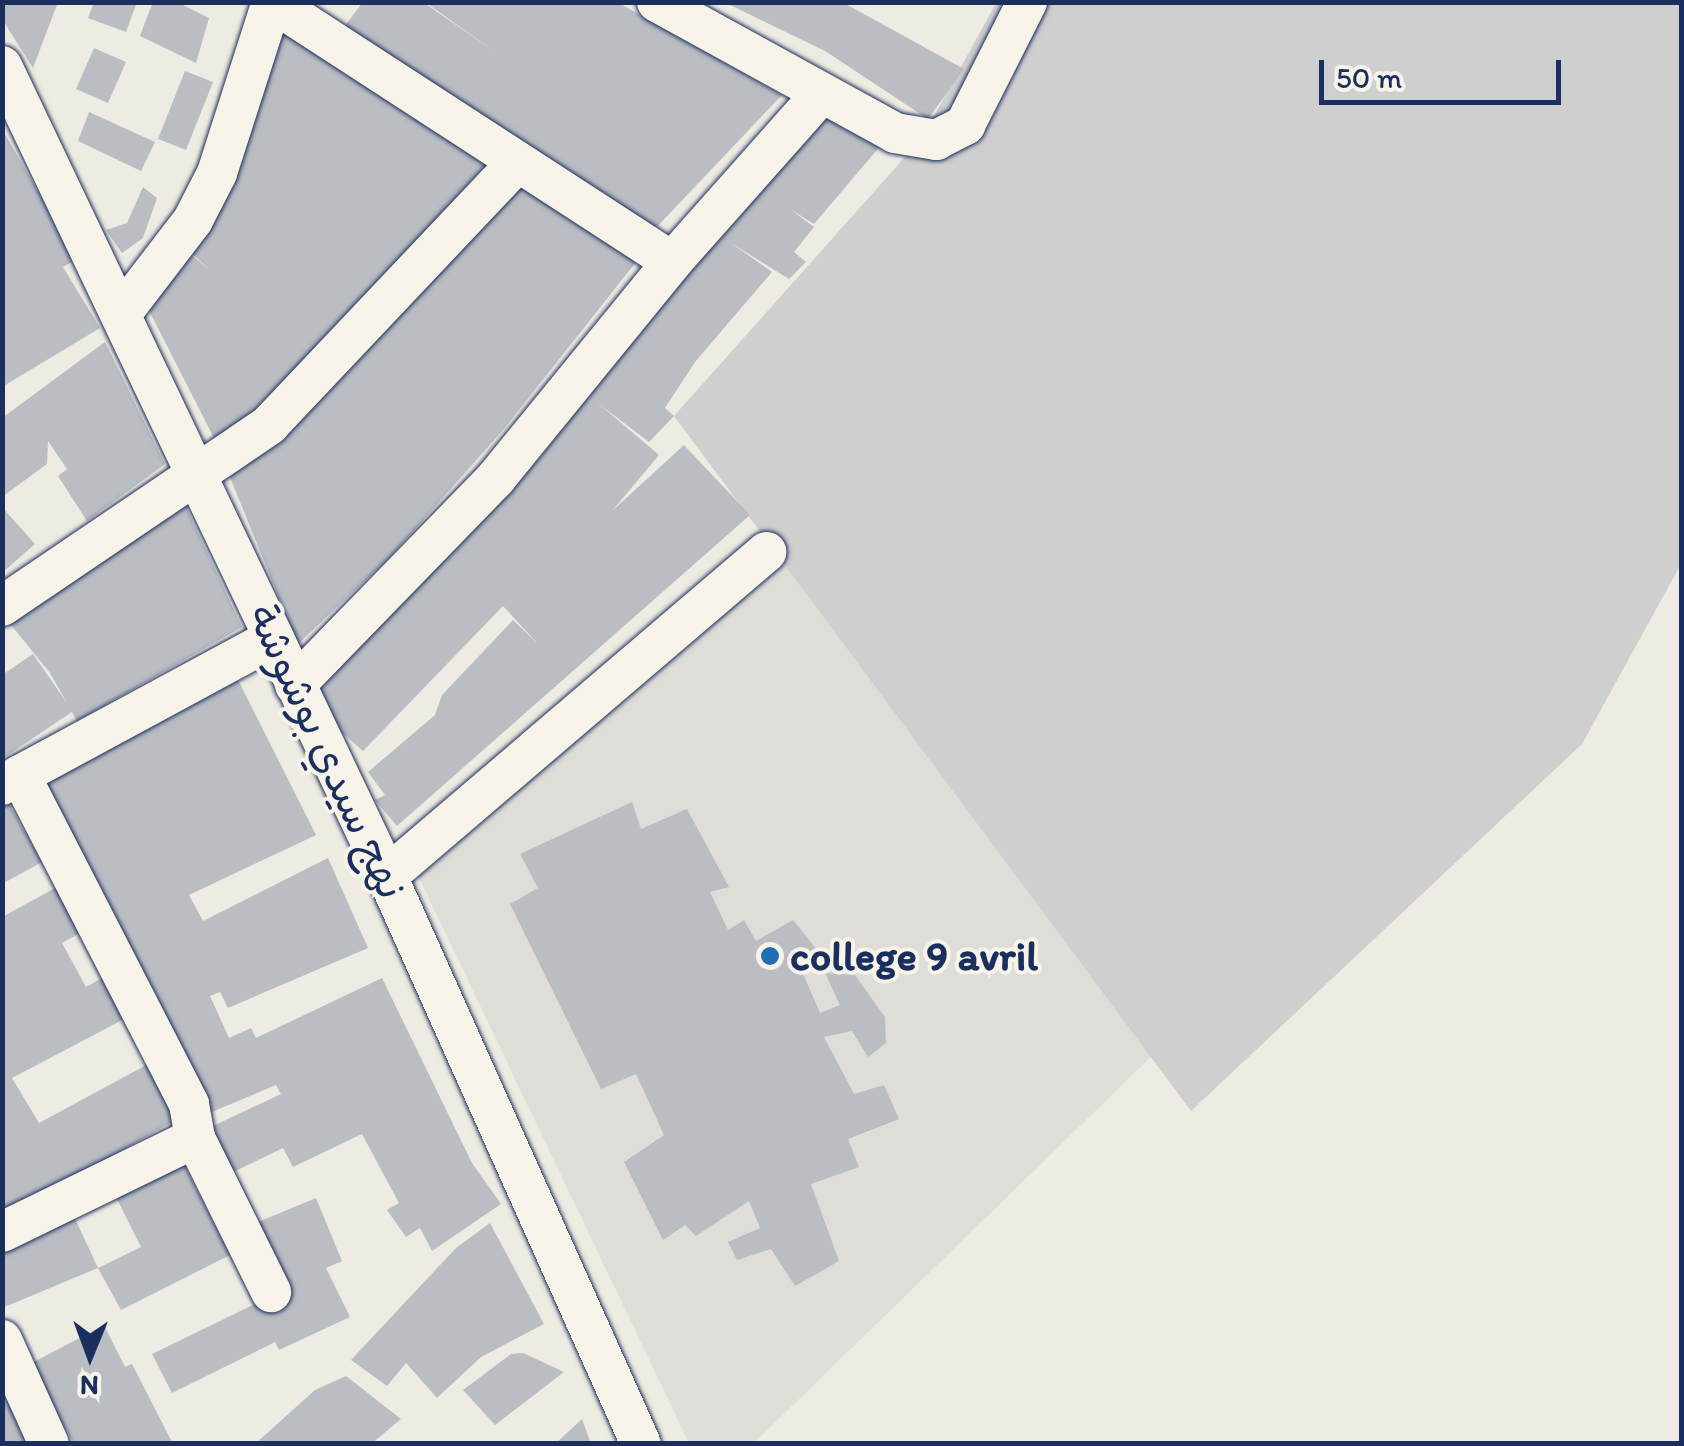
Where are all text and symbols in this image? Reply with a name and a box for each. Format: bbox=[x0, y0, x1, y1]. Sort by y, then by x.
scale bar bbox=[1324, 40, 1566, 102]
text: 50 m bbox=[1336, 59, 1402, 96]
street label: نهج سيدي بوشوشة bbox=[237, 597, 417, 907]
place label: college 9 avril bbox=[790, 931, 1037, 981]
marker: college 9 avril bbox=[759, 945, 781, 967]
north arrow bbox=[40, 1306, 140, 1406]
text: N bbox=[80, 1369, 99, 1403]

